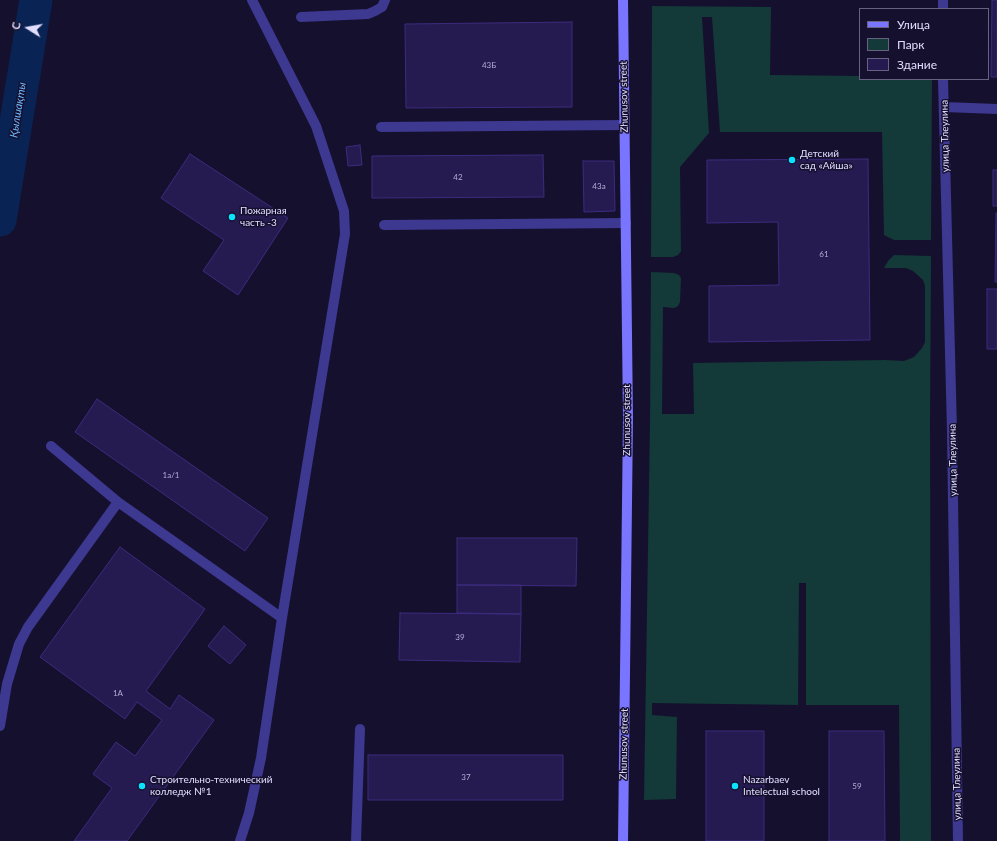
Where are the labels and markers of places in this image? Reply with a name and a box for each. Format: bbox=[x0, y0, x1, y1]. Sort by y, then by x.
place label: Детский сад «Айша» bbox=[800, 148, 853, 172]
marker: Детский сад «Айша» bbox=[787, 155, 797, 165]
place label: Пожарная часть -3 bbox=[240, 205, 287, 228]
marker: Пожарная часть -3 bbox=[227, 212, 237, 222]
place label: Строительно-технический колледж №1 bbox=[150, 774, 272, 798]
place label: Nazarbaev Intelectual school bbox=[743, 774, 820, 798]
marker: Строительно-технический колледж №1 bbox=[137, 781, 147, 791]
marker: Nazarbaev Intelectual school bbox=[730, 781, 740, 791]

